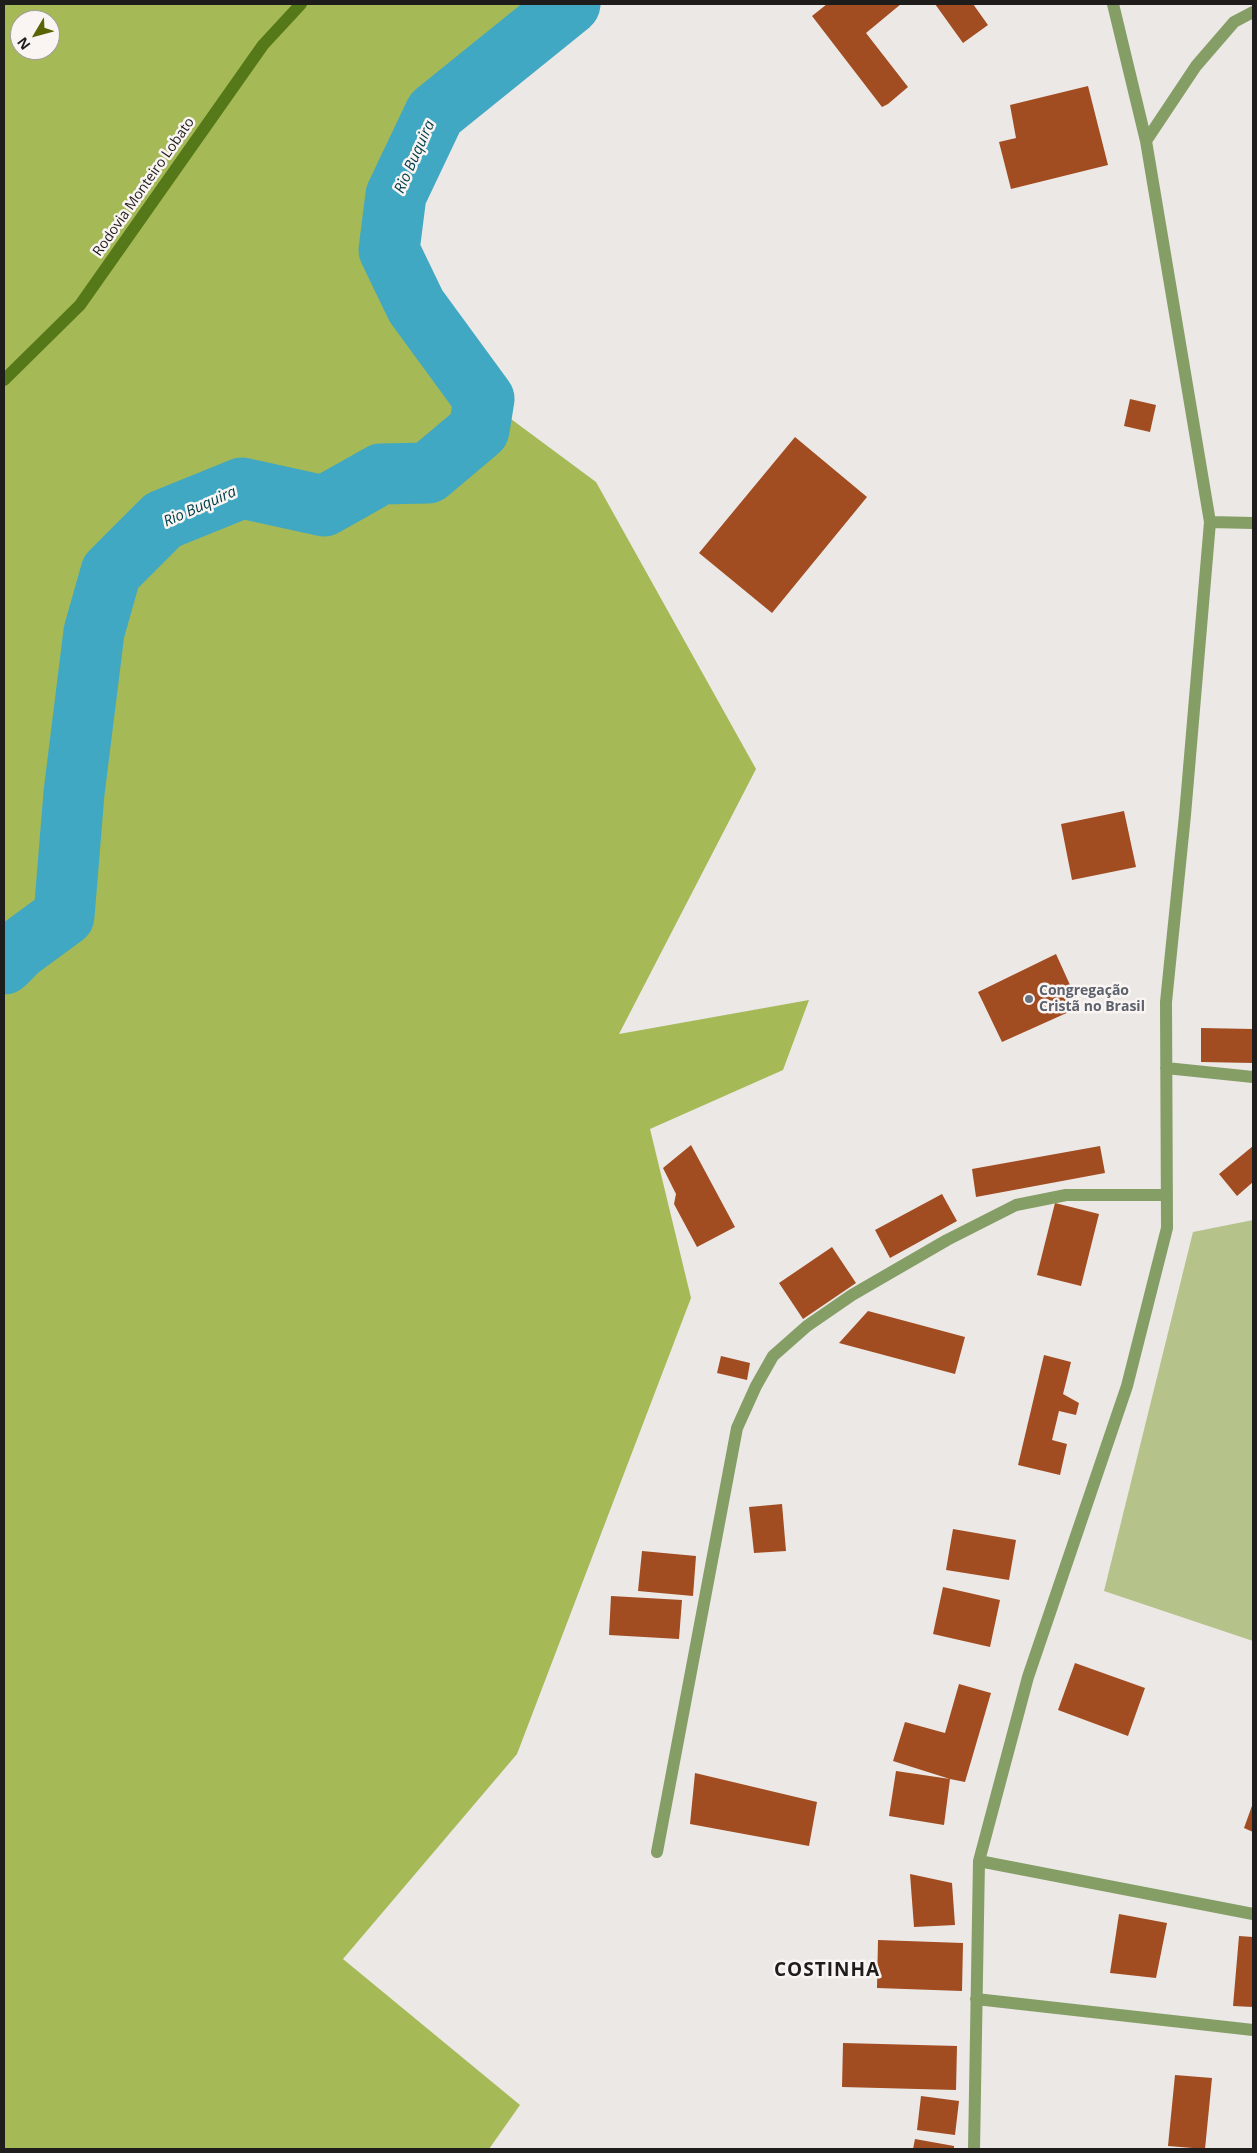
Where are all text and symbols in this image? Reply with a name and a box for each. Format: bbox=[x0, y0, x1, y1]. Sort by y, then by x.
north arrow bbox=[10, 10, 60, 60]
text: N bbox=[12, 33, 34, 54]
street label: Rodovia Monteiro Lobato bbox=[90, 115, 198, 259]
water label: Rio Buquira bbox=[391, 118, 439, 196]
water label: Rio Buquira bbox=[161, 483, 239, 531]
place label: Congregação Cristã no Brasil bbox=[1039, 983, 1145, 1016]
marker: Congregação Cristã no Brasil bbox=[1023, 993, 1035, 1005]
district label: COSTINHA bbox=[773, 1960, 881, 1982]

